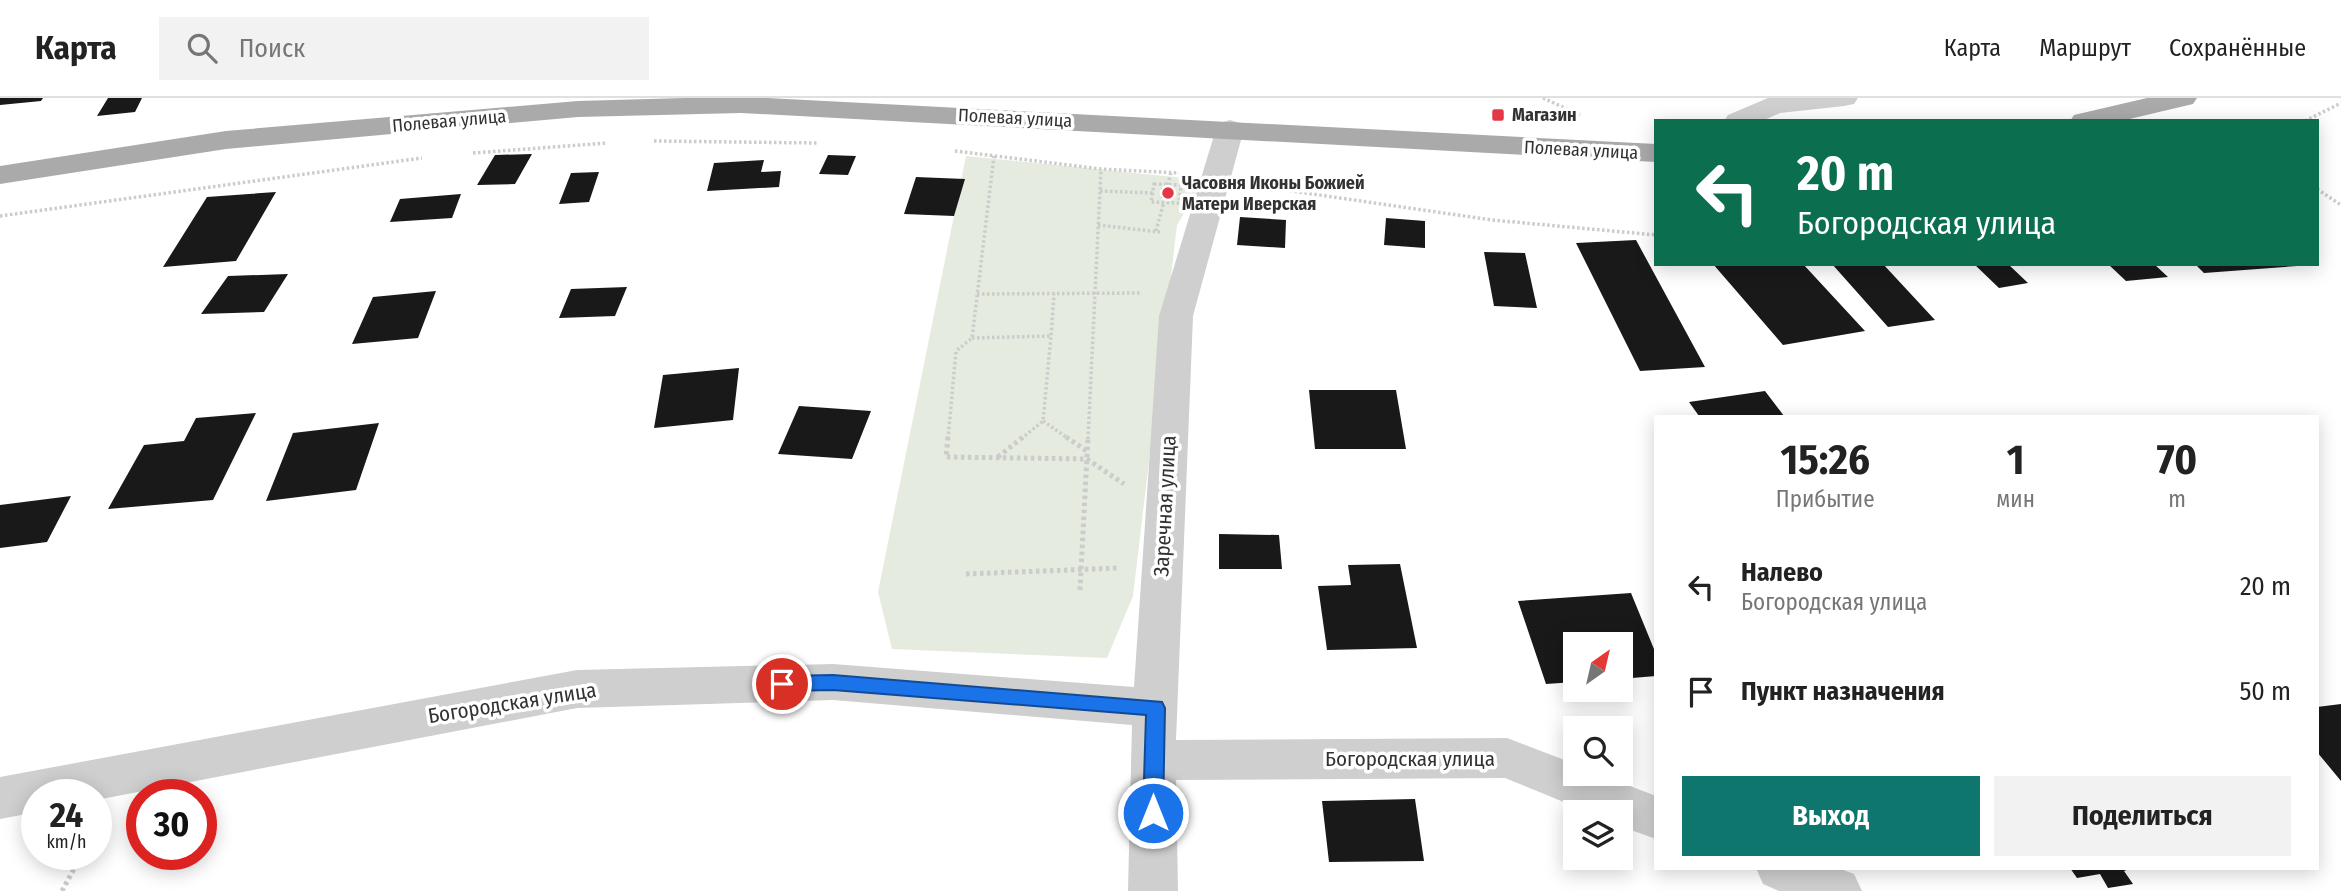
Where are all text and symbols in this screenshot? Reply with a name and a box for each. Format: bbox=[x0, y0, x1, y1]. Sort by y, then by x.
search box bbox=[159, 17, 649, 80]
text: Карта bbox=[35, 28, 117, 68]
icon: search bbox=[183, 29, 221, 67]
text: Поиск bbox=[239, 33, 305, 64]
text: Карта bbox=[1944, 34, 2001, 62]
text: Маршрут bbox=[2039, 34, 2131, 62]
text: Сохранённые bbox=[2169, 34, 2306, 62]
street label: Полевая улица bbox=[957, 104, 1073, 132]
place label: Магазин bbox=[1512, 104, 1577, 126]
street label: Полевая улица bbox=[391, 105, 507, 137]
marker: Магазин bbox=[1490, 107, 1506, 123]
street label: Полевая улица bbox=[1523, 136, 1639, 164]
text: 20 m bbox=[1797, 144, 1894, 203]
icon: left bbox=[1682, 147, 1773, 238]
place label: Часовня Иконы Божией Матери Иверская bbox=[1182, 172, 1365, 215]
marker: Часовня Иконы Божией Матери Иверская bbox=[1160, 185, 1176, 201]
text: Богородская улица bbox=[1797, 204, 2056, 242]
street label: Заречная улица bbox=[1148, 435, 1182, 577]
text: 15:26 bbox=[1780, 435, 1870, 485]
text: 1 bbox=[2007, 435, 2025, 485]
text: 70 bbox=[2157, 435, 2197, 485]
text: Прибытие bbox=[1776, 485, 1875, 513]
text: мин bbox=[1996, 485, 2035, 513]
text: m bbox=[2168, 485, 2186, 513]
text: Налево bbox=[1741, 557, 1823, 588]
icon: left bbox=[1682, 568, 1720, 606]
text: 20 m bbox=[2240, 571, 2291, 602]
text: Богородская улица bbox=[1741, 588, 1927, 616]
north arrow bbox=[1563, 632, 1633, 702]
map controls bbox=[1563, 632, 1633, 870]
pin bbox=[752, 654, 812, 714]
icon: arrive bbox=[763, 665, 801, 703]
icon: arrive bbox=[1682, 673, 1720, 711]
text: Пункт назначения bbox=[1741, 676, 1945, 707]
text: 50 m bbox=[2239, 676, 2291, 707]
street label: Богородская улица bbox=[426, 677, 598, 729]
button: search bbox=[1563, 716, 1633, 786]
street label: Богородская улица bbox=[1325, 746, 1495, 772]
position arrow bbox=[1116, 776, 1190, 850]
button: Выход bbox=[1682, 776, 1980, 856]
button: Поделиться bbox=[1994, 776, 2291, 856]
speed limit sign: 30 bbox=[126, 779, 217, 870]
text: 24 bbox=[50, 794, 83, 836]
button: layers bbox=[1563, 800, 1633, 870]
text: km/h bbox=[46, 831, 87, 853]

